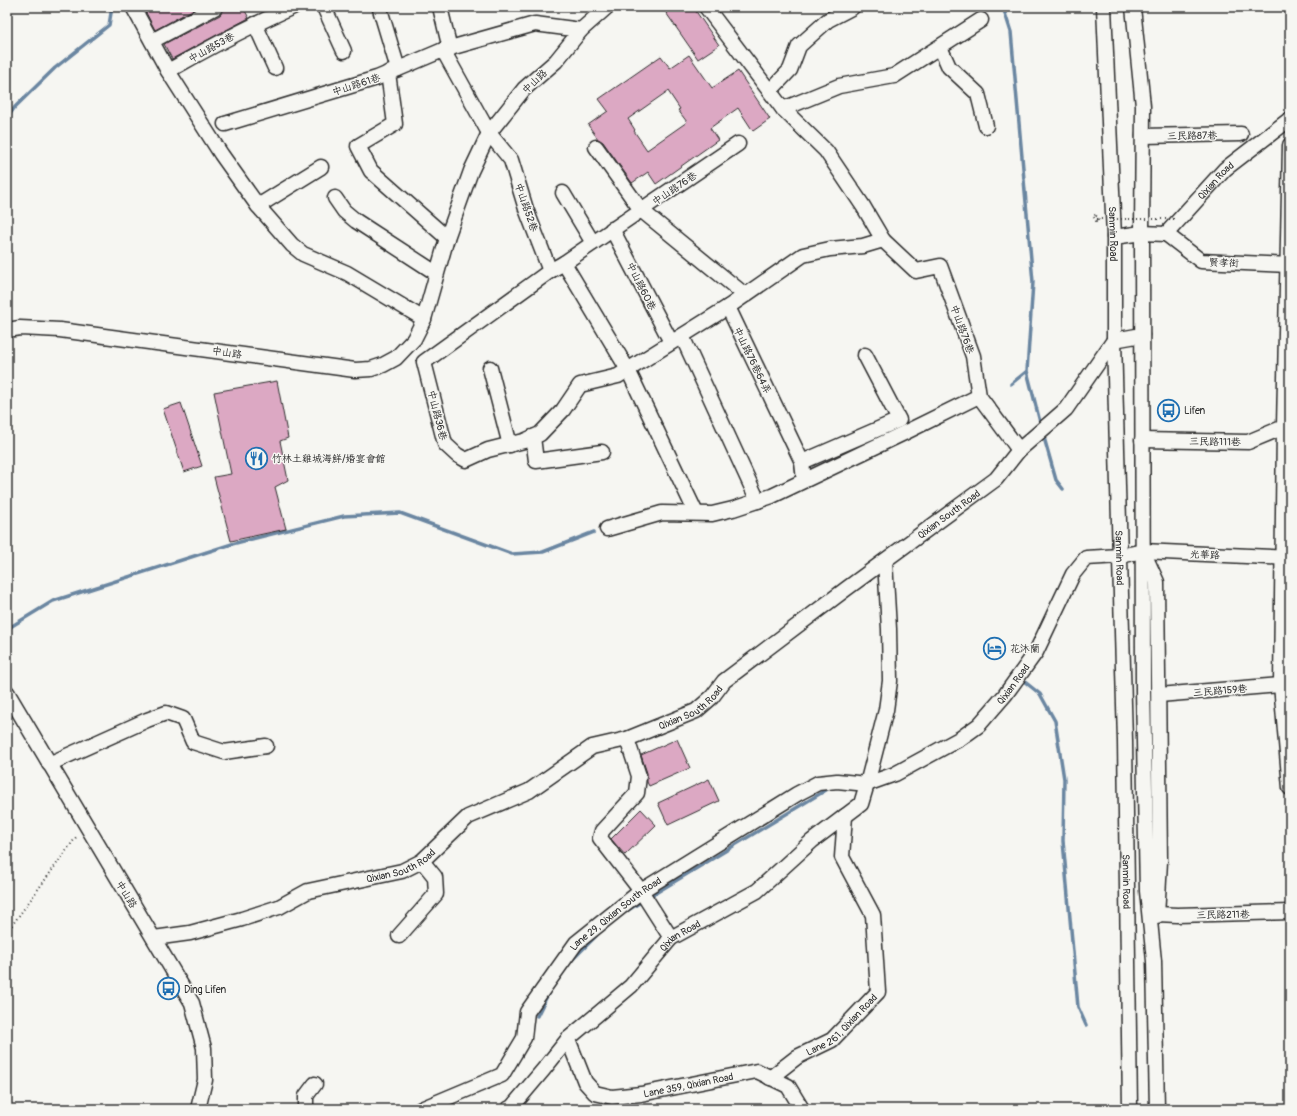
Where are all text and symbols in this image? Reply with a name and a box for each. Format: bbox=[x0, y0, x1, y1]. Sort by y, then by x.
street label: 中山路53巷 bbox=[186, 30, 238, 65]
street label: 中山路 bbox=[520, 67, 550, 96]
street label: 中山路61巷 bbox=[331, 71, 383, 98]
street label: 三民路87巷 bbox=[1167, 130, 1218, 142]
street label: Qixian Road bbox=[1195, 159, 1236, 202]
street label: 中山路76巷 bbox=[650, 169, 700, 208]
street label: 中山路52巷 bbox=[512, 181, 540, 234]
street label: Sanmin Road bbox=[1106, 206, 1119, 261]
street label: 賢孝街 bbox=[1209, 256, 1239, 270]
street label: 中山路60巷 bbox=[624, 260, 659, 314]
street label: 中山路76巷 bbox=[948, 303, 977, 356]
street label: 中山路76巷64弄 bbox=[731, 325, 773, 396]
street label: 中山路 bbox=[211, 345, 243, 361]
street label: 中山路36巷 bbox=[425, 389, 449, 443]
bus stop icon: Lifen bbox=[1156, 397, 1182, 423]
place label: Lifen bbox=[1184, 405, 1206, 417]
street label: 三民路111巷 bbox=[1189, 436, 1242, 448]
restaurant icon: 竹林土雞城海鮮/婚宴會館 bbox=[243, 445, 269, 471]
place label: 竹林土雞城海鮮/婚宴會館 bbox=[272, 453, 386, 465]
street label: Qixian South Road bbox=[915, 488, 983, 542]
street label: Sanmin Road bbox=[1112, 530, 1126, 585]
street label: 光華路 bbox=[1190, 548, 1220, 562]
hotel icon: 花沐蘭 bbox=[982, 635, 1008, 661]
place label: 花沐蘭 bbox=[1010, 643, 1040, 655]
street label: Qixian Road bbox=[995, 662, 1033, 707]
street label: Qixian South Road bbox=[657, 683, 726, 733]
street label: 三民路159巷 bbox=[1192, 683, 1249, 699]
street label: Qixian South Road bbox=[365, 846, 438, 885]
street label: Sanmin Road bbox=[1120, 854, 1132, 909]
street label: Lane 29, Qixian South Road bbox=[568, 875, 664, 953]
street label: 中山路 bbox=[113, 879, 139, 910]
street label: 三民路211巷 bbox=[1196, 909, 1251, 921]
street label: Qixian Road bbox=[657, 918, 703, 954]
bus stop icon: Ding Lifen bbox=[156, 976, 182, 1002]
place label: Ding Lifen bbox=[184, 984, 226, 996]
street label: Lane 261, Qixian Road bbox=[804, 992, 880, 1059]
street label: Lane 359, Qixian Road bbox=[643, 1071, 735, 1100]

